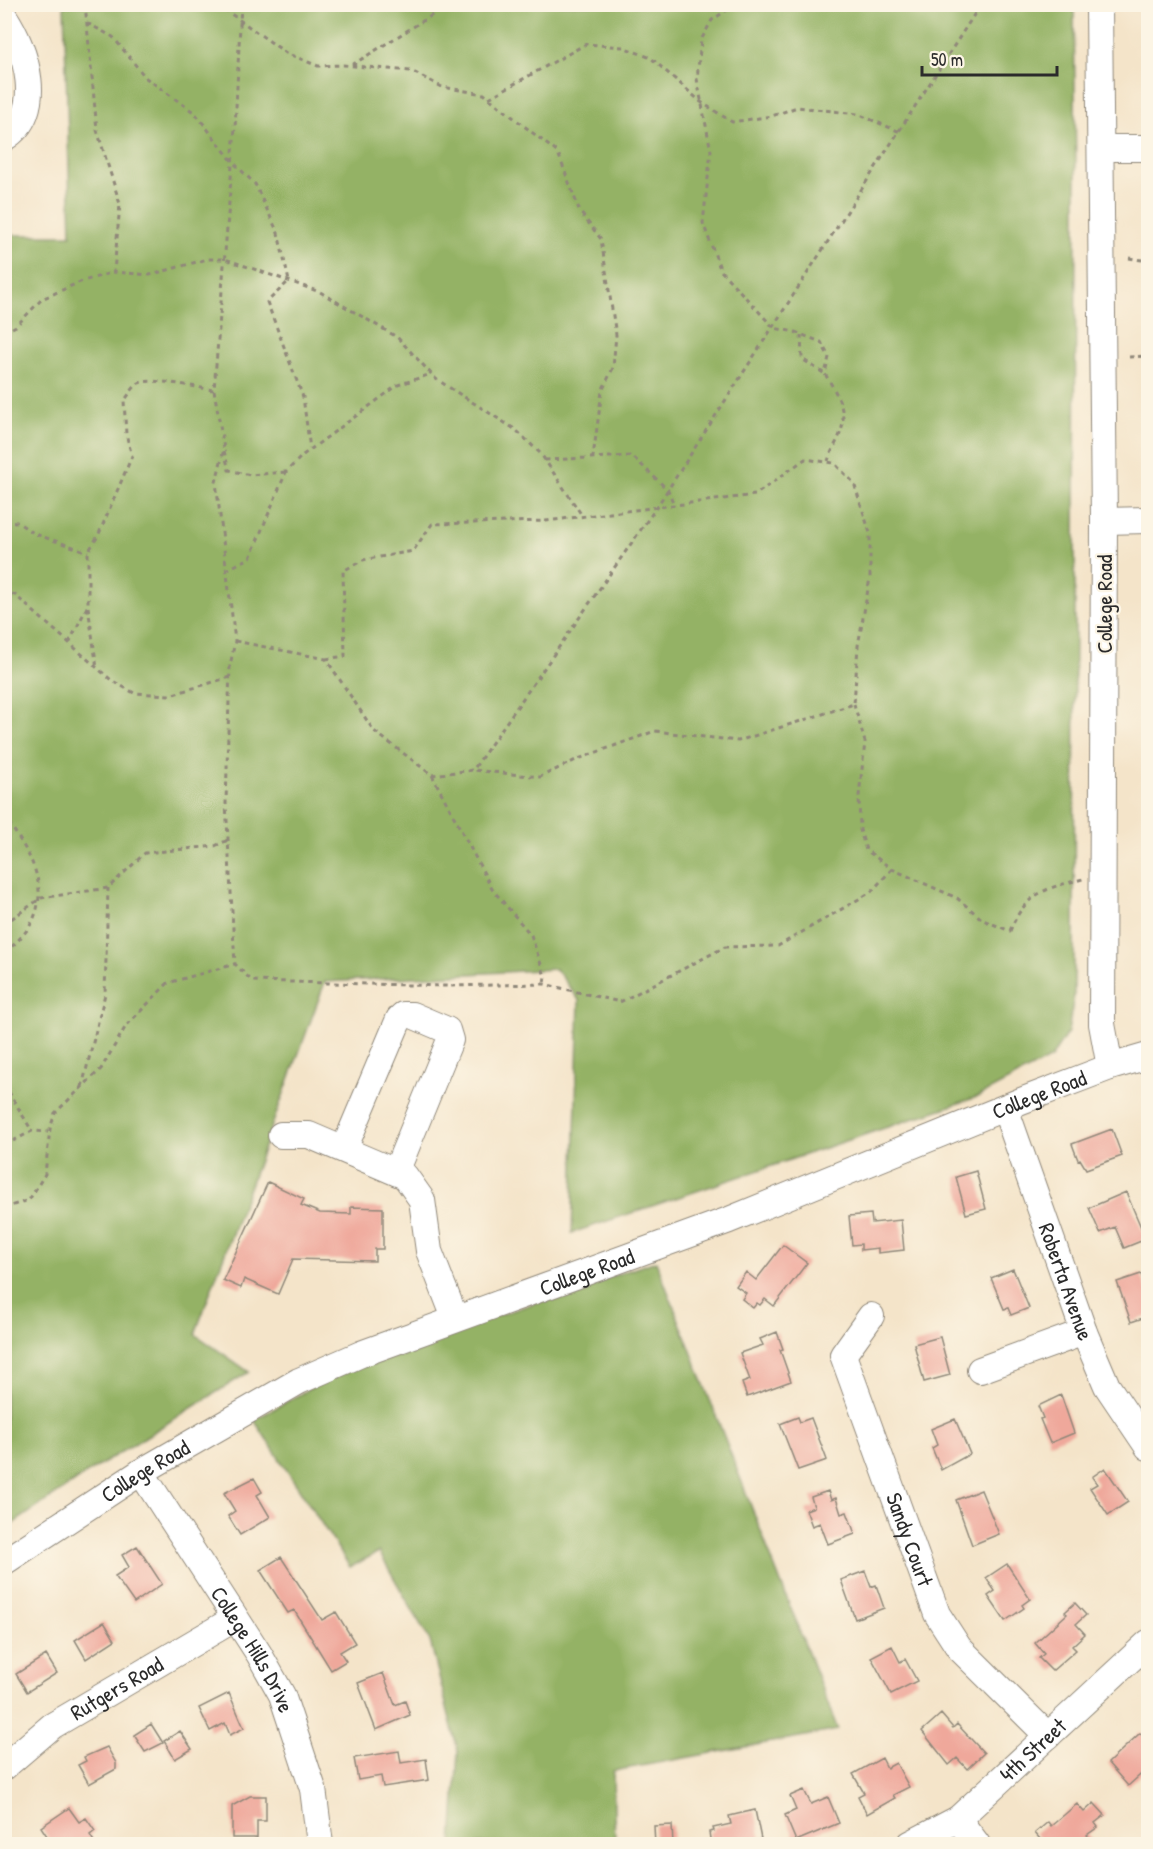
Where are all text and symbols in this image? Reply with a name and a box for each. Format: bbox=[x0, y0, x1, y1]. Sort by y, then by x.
scale bar bbox=[922, 39, 1057, 77]
text: 50 m bbox=[931, 47, 963, 72]
street label: College Road bbox=[1089, 554, 1119, 653]
street label: College Road bbox=[987, 1062, 1091, 1126]
street label: Roberta Avenue bbox=[1032, 1219, 1101, 1345]
street label: College Road bbox=[535, 1241, 639, 1303]
street label: College Road bbox=[95, 1432, 195, 1509]
street label: Sandy Court bbox=[879, 1488, 941, 1591]
street label: College Hills Drive bbox=[204, 1580, 302, 1716]
street label: Rutgers Road bbox=[65, 1649, 169, 1727]
street label: 4th Street bbox=[993, 1711, 1073, 1788]

